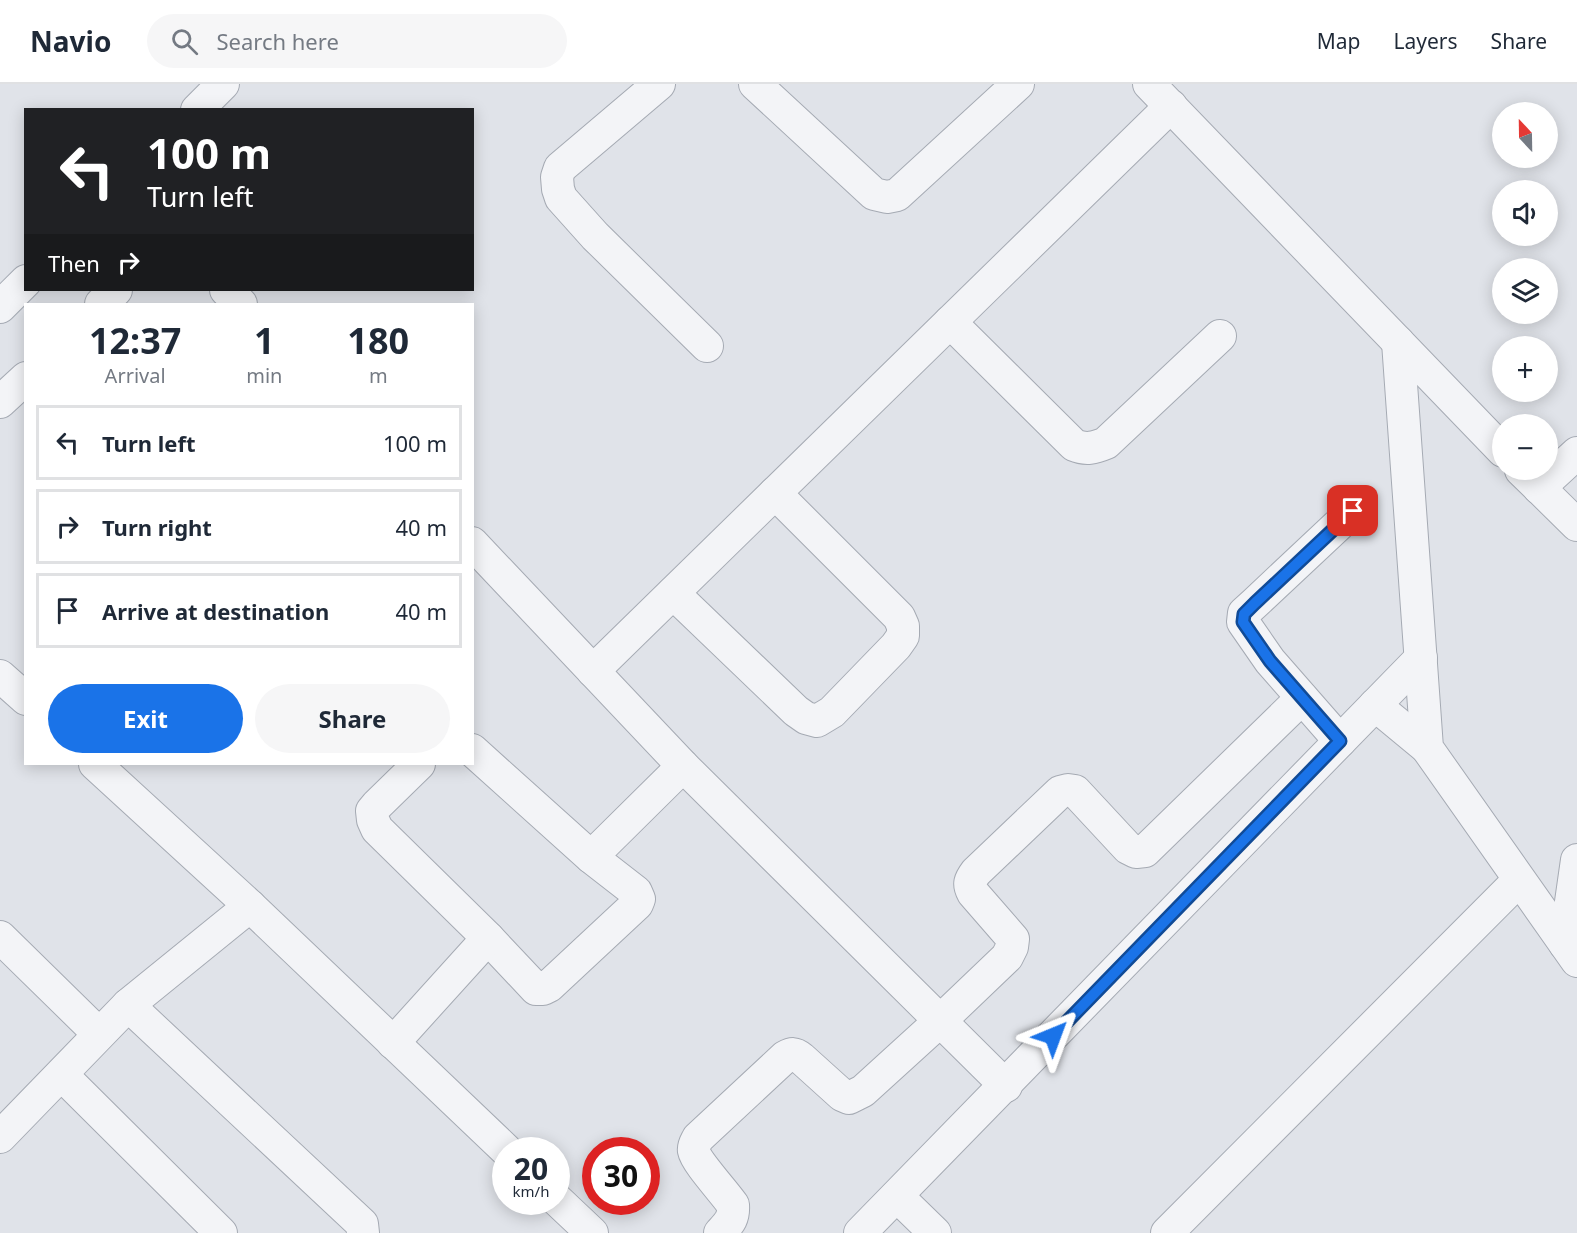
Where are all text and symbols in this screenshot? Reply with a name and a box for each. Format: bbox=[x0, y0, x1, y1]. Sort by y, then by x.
search box bbox=[147, 14, 567, 68]
text: Navio bbox=[30, 22, 111, 60]
icon: search bbox=[168, 25, 201, 58]
text: Search here bbox=[216, 26, 339, 56]
text: Map bbox=[1317, 27, 1361, 55]
text: Layers bbox=[1394, 27, 1458, 55]
text: Share bbox=[1491, 27, 1547, 55]
north arrow bbox=[1492, 102, 1558, 168]
map controls bbox=[1492, 102, 1558, 480]
text: 100 m bbox=[147, 124, 271, 181]
icon: left bbox=[48, 132, 126, 210]
text: Turn left bbox=[147, 178, 253, 215]
button: sound bbox=[1492, 180, 1558, 246]
icon: right bbox=[112, 246, 145, 279]
text: Then bbox=[48, 248, 100, 278]
button: layers bbox=[1492, 258, 1558, 324]
text: 12:37 bbox=[89, 316, 181, 365]
text: 1 bbox=[254, 316, 275, 365]
text: 180 bbox=[347, 316, 409, 365]
button: + bbox=[1492, 336, 1558, 402]
text: Arrival bbox=[105, 362, 166, 389]
text: min bbox=[246, 362, 282, 389]
text: m bbox=[369, 362, 388, 389]
button: − bbox=[1492, 414, 1558, 480]
icon: left bbox=[51, 426, 84, 459]
text: Turn left bbox=[102, 428, 196, 458]
text: 100 m bbox=[383, 428, 447, 458]
pin bbox=[1327, 485, 1378, 536]
icon: arrive bbox=[1336, 494, 1369, 527]
icon: right bbox=[51, 510, 84, 543]
text: Turn right bbox=[102, 512, 212, 542]
text: 40 m bbox=[396, 512, 447, 542]
icon: arrive bbox=[51, 594, 84, 627]
text: Arrive at destination bbox=[102, 596, 329, 626]
text: 40 m bbox=[396, 596, 447, 626]
button: Exit bbox=[48, 684, 243, 753]
button: Share bbox=[255, 684, 450, 753]
position arrow bbox=[1021, 1004, 1085, 1068]
speed limit sign: 30 bbox=[582, 1137, 660, 1215]
text: 20 bbox=[514, 1148, 548, 1189]
text: km/h bbox=[513, 1181, 549, 1201]

